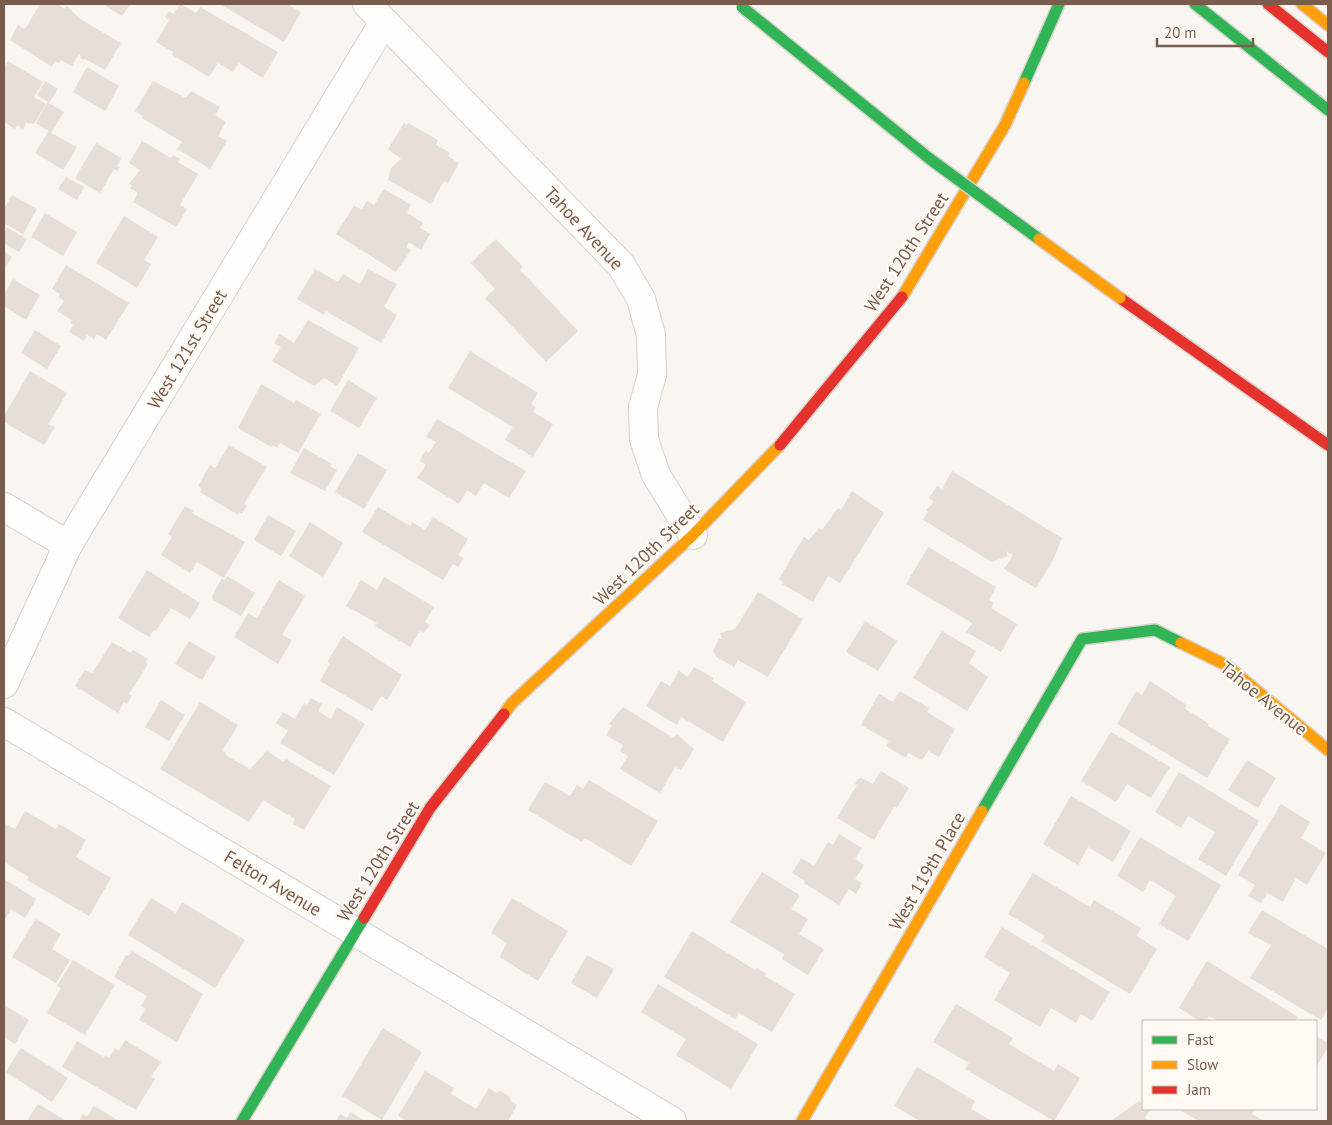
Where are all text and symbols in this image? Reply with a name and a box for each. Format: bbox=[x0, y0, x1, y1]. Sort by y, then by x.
scale bar bbox=[1157, 15, 1253, 47]
text: 20 m bbox=[1164, 23, 1197, 42]
street label: Tahoe Avenue bbox=[539, 181, 629, 275]
street label: West 120th Street bbox=[859, 188, 953, 316]
street label: West 121st Street bbox=[142, 285, 232, 413]
street label: West 120th Street bbox=[588, 498, 704, 610]
street label: Tahoe Avenue bbox=[1216, 656, 1312, 740]
street label: West 120th Street bbox=[332, 796, 424, 926]
street label: West 119th Place bbox=[884, 808, 970, 934]
street label: Felton Avenue bbox=[220, 845, 326, 921]
legend bbox=[1142, 1020, 1317, 1110]
text: Fast bbox=[1187, 1030, 1214, 1049]
text: Slow bbox=[1187, 1055, 1218, 1074]
text: Jam bbox=[1186, 1080, 1211, 1099]

